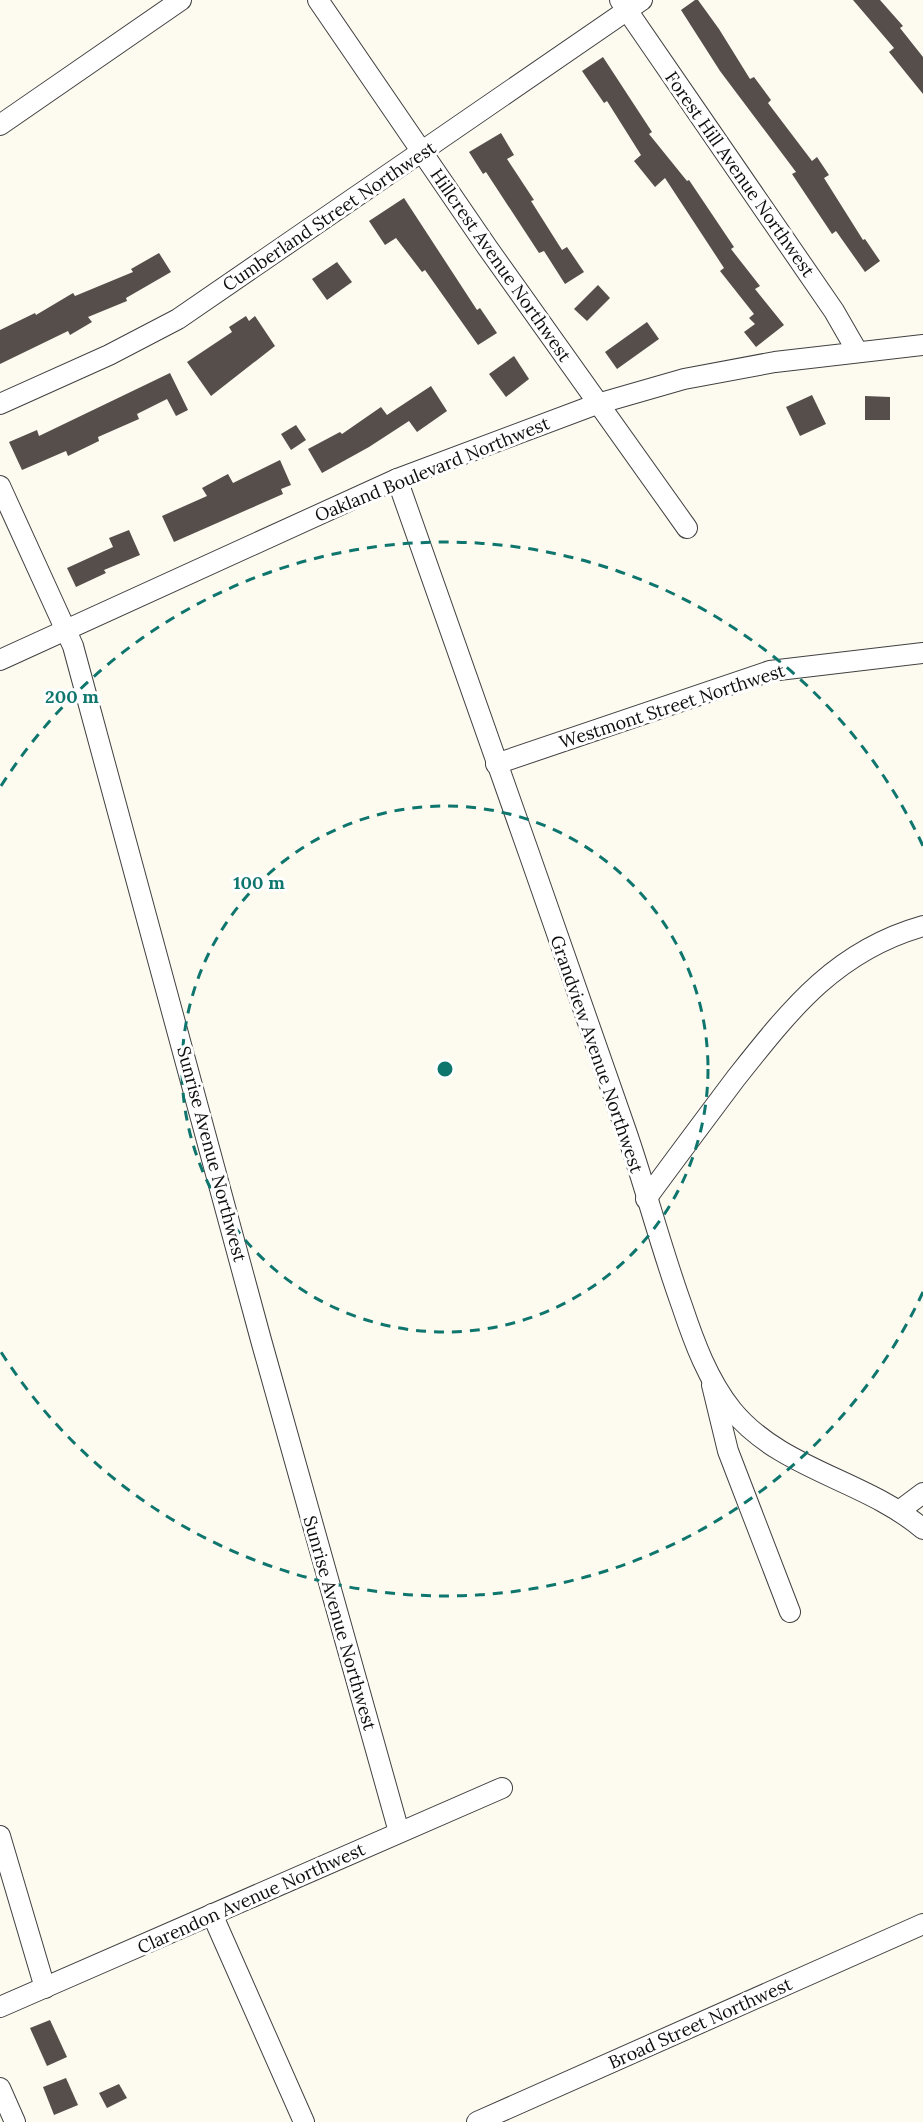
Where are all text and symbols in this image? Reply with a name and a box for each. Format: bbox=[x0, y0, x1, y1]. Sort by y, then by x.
street label: Forest Hill Avenue Northwest bbox=[660, 67, 820, 281]
street label: Cumberland Street Northwest bbox=[218, 136, 440, 296]
street label: Hillcrest Avenue Northwest bbox=[425, 164, 577, 366]
street label: Oakland Boulevard Northwest bbox=[311, 411, 553, 527]
street label: Westmont Street Northwest bbox=[556, 659, 788, 753]
text: 200 m bbox=[45, 685, 99, 708]
text: 100 m bbox=[233, 871, 285, 894]
street label: Grandview Avenue Northwest bbox=[545, 932, 649, 1176]
street label: Sunrise Avenue Northwest bbox=[172, 1044, 252, 1264]
centre of rings bbox=[435, 1059, 455, 1079]
street label: Sunrise Avenue Northwest bbox=[298, 1513, 382, 1733]
street label: Clarendon Avenue Northwest bbox=[134, 1837, 368, 1959]
street label: Broad Street Northwest bbox=[605, 1972, 795, 2074]

